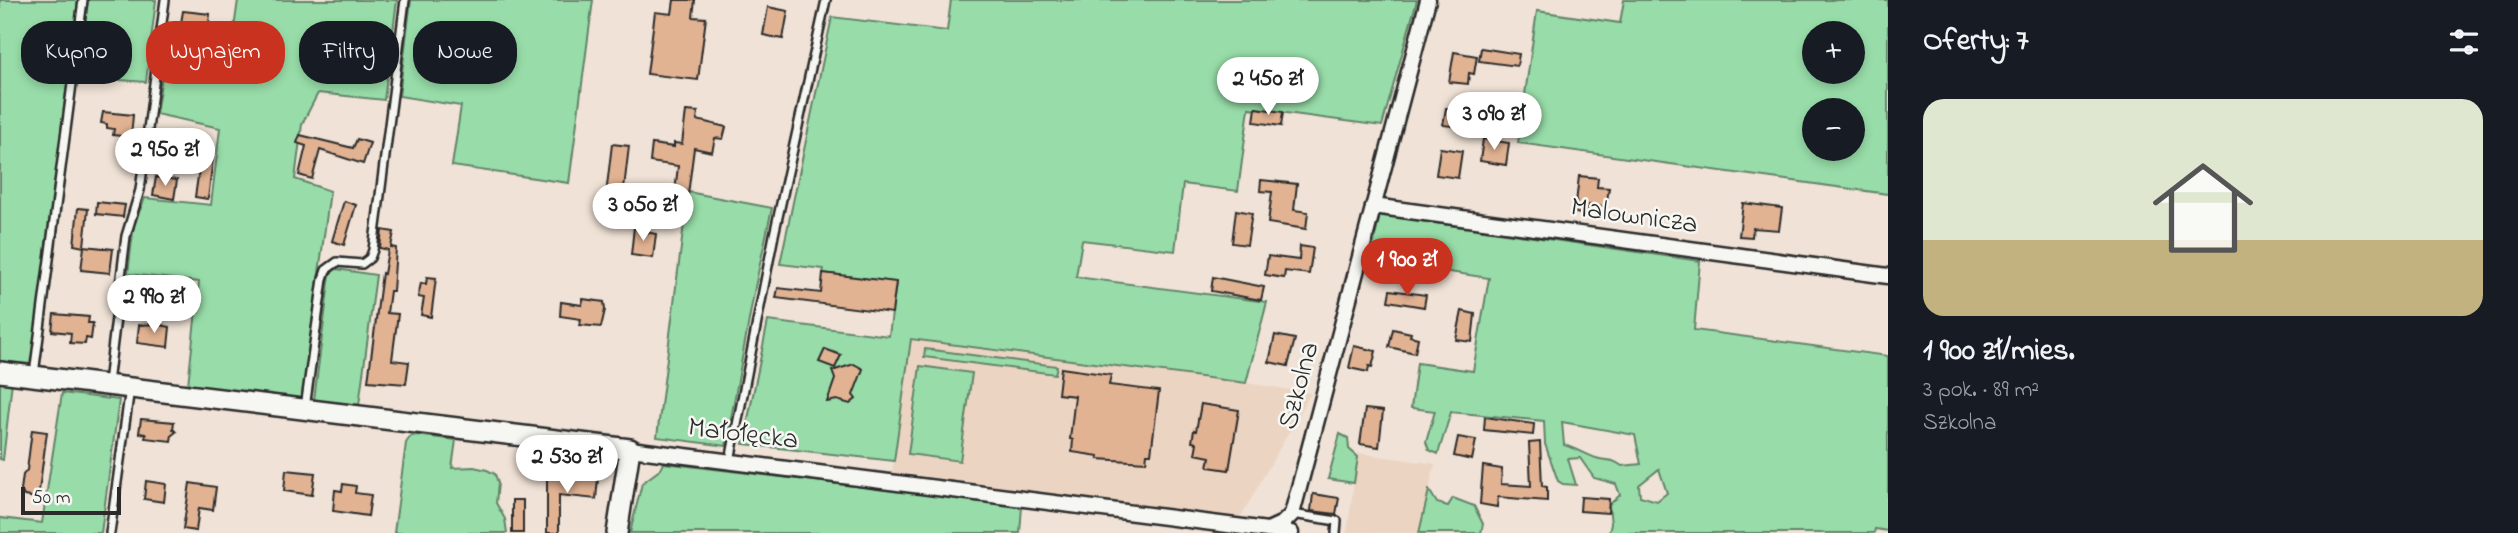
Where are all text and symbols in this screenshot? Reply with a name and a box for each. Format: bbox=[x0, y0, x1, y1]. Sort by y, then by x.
text: Oferty: 7 bbox=[1923, 20, 2029, 64]
chip: Kupno bbox=[21, 21, 132, 84]
chip: Wynajem bbox=[146, 21, 285, 84]
chip: Filtry bbox=[299, 21, 399, 84]
chip: Nowe bbox=[413, 21, 517, 84]
map controls bbox=[1802, 21, 1865, 161]
button: + bbox=[1802, 21, 1865, 84]
icon: filters bbox=[2445, 23, 2483, 61]
pin: 2 450 zł bbox=[1196, 58, 1340, 117]
text: 2 450 zł bbox=[1233, 63, 1303, 96]
pin: 3 090 zł bbox=[1422, 92, 1566, 152]
text: 3 090 zł bbox=[1463, 98, 1525, 131]
button: − bbox=[1802, 98, 1865, 161]
pin: 2 950 zł bbox=[93, 128, 237, 188]
text: 2 950 zł bbox=[131, 134, 199, 167]
icon: home bbox=[2140, 145, 2266, 271]
pin: 3 050 zł bbox=[571, 184, 715, 243]
street label: Malownicza bbox=[1568, 188, 1700, 246]
text: 3 050 zł bbox=[609, 189, 677, 222]
pin: 1 900 zł bbox=[1335, 238, 1479, 298]
text: 1 900 zł bbox=[1377, 244, 1437, 277]
pin: 2 990 zł bbox=[82, 276, 226, 335]
text: 2 990 zł bbox=[123, 281, 185, 314]
text: 1 900 zł/mies. bbox=[1923, 330, 2075, 374]
street label: Szkolna bbox=[1269, 338, 1331, 434]
text: 3 pok. · 89 m² bbox=[1923, 374, 2039, 407]
text: Szkolna bbox=[1923, 407, 1996, 440]
street label: Małołęcka bbox=[685, 408, 801, 462]
pin: 2 530 zł bbox=[495, 435, 639, 495]
text: 2 530 zł bbox=[532, 441, 602, 474]
scale bar bbox=[21, 484, 121, 516]
text: 50 m bbox=[32, 485, 71, 512]

